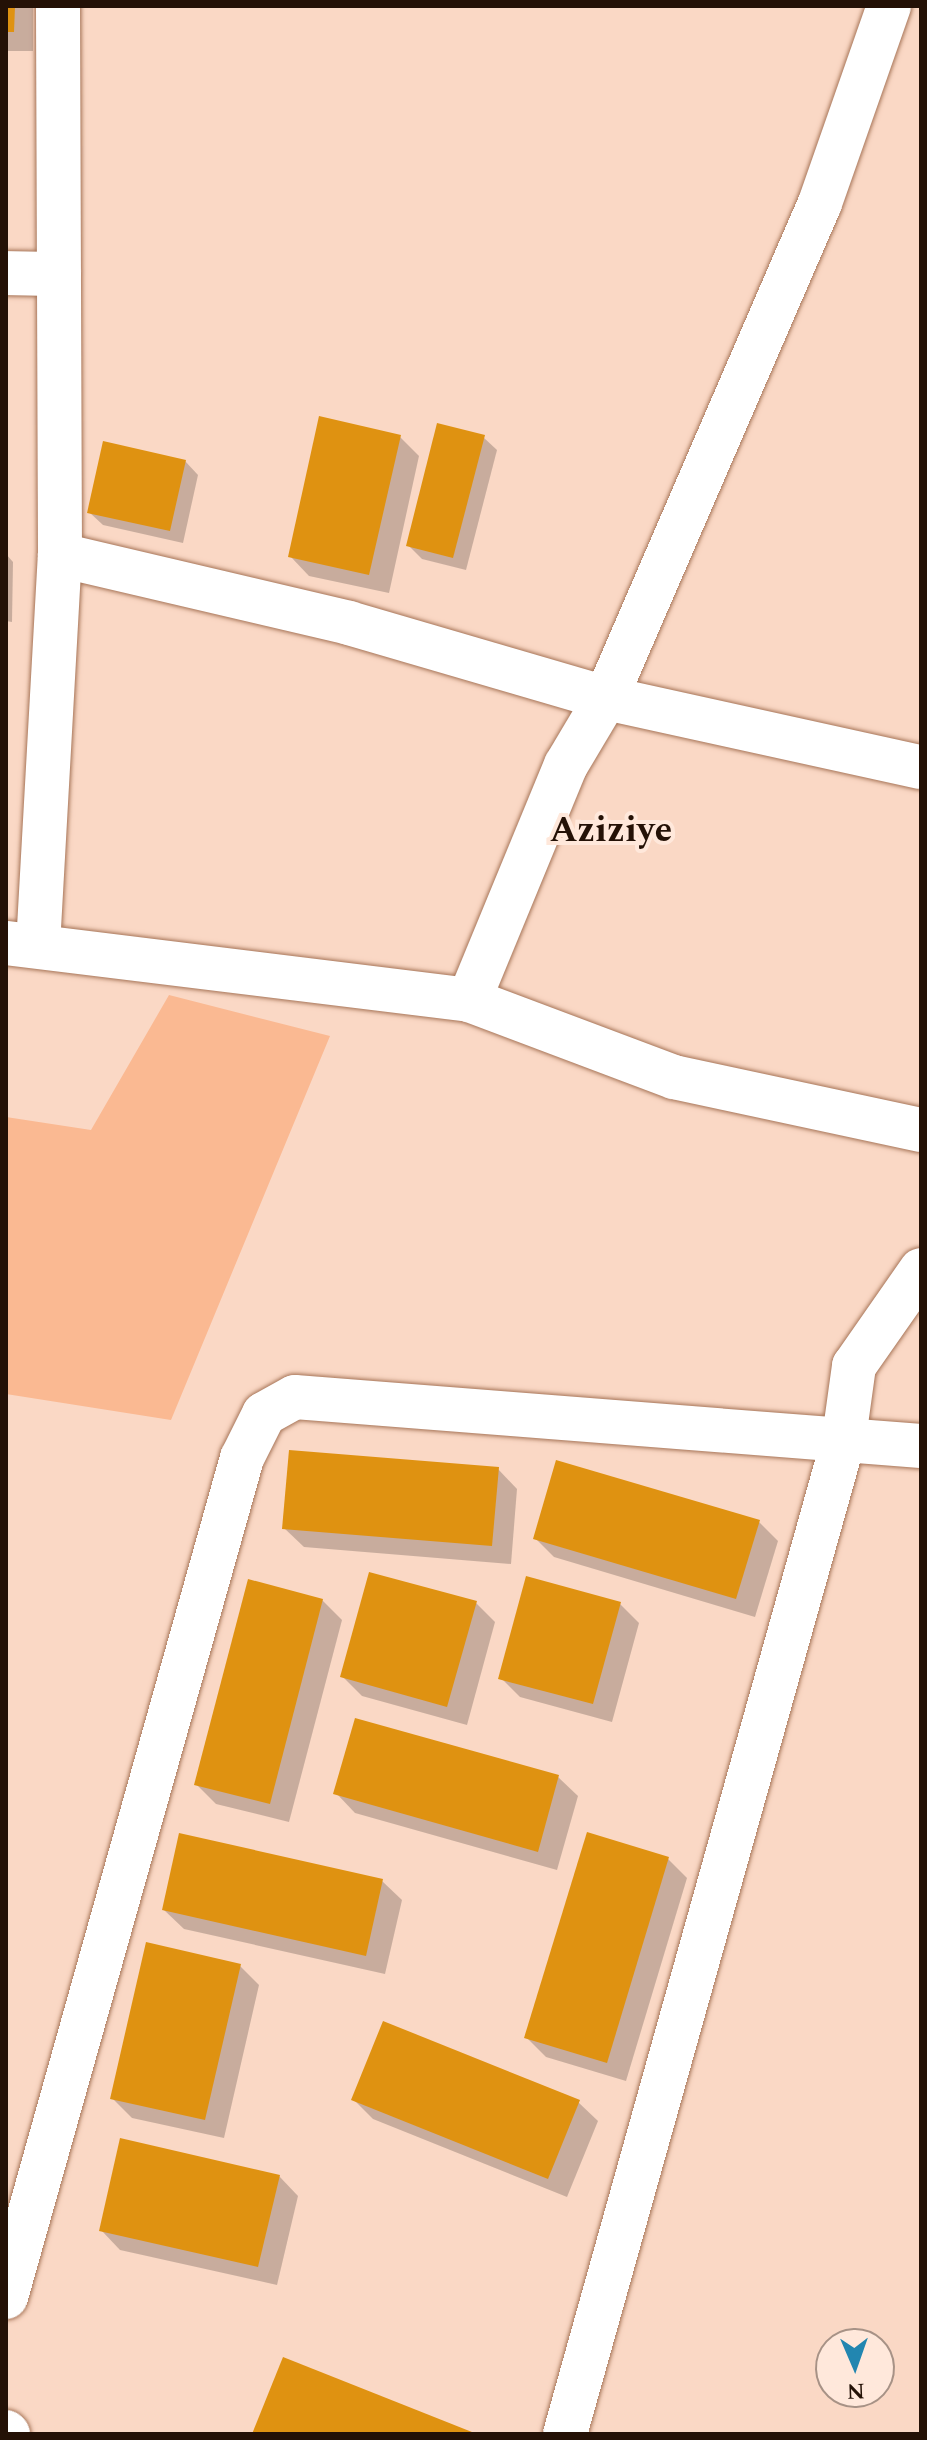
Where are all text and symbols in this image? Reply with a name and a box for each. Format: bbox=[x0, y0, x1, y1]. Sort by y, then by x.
district label: Aziziye bbox=[550, 809, 672, 853]
north arrow bbox=[815, 2328, 895, 2408]
text: N bbox=[846, 2374, 865, 2407]

